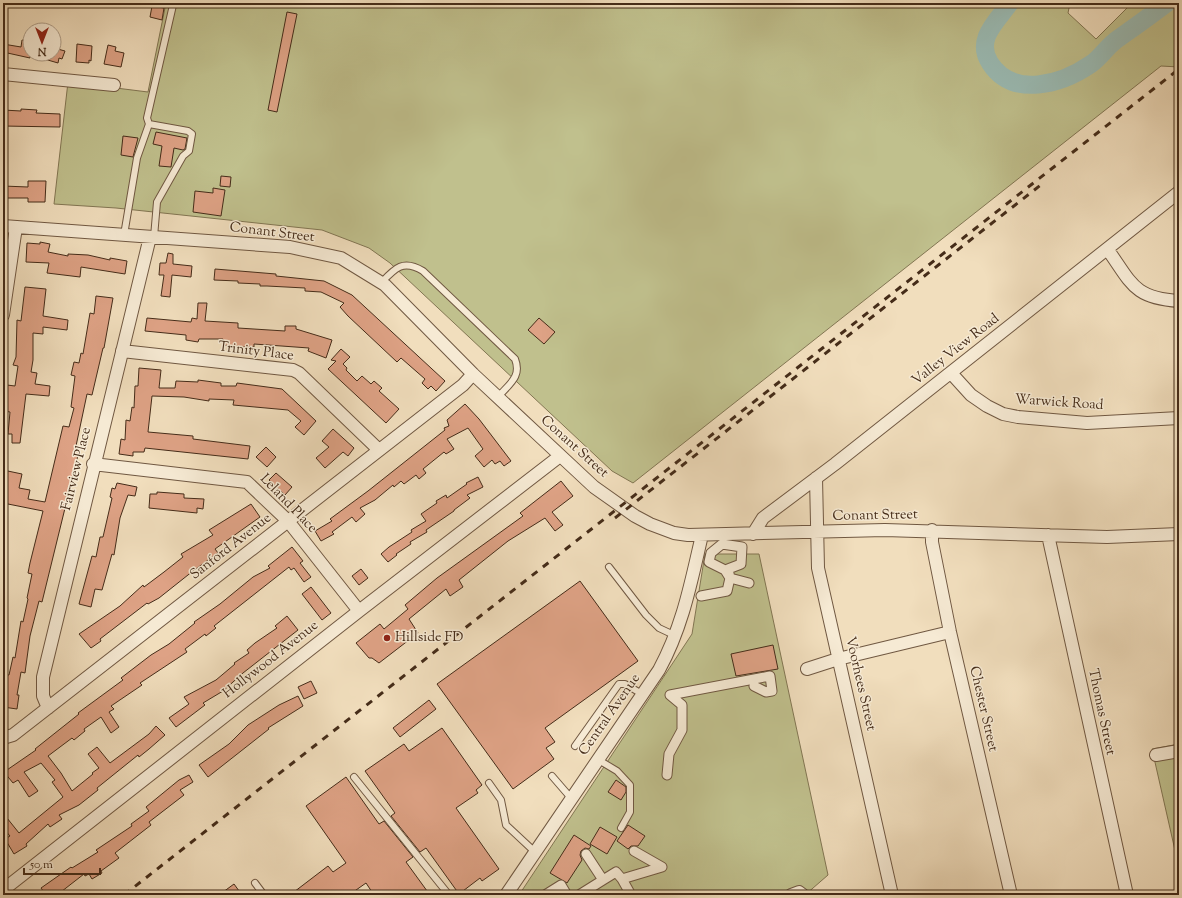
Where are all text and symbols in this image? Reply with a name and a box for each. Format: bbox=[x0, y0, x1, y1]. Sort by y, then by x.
north arrow bbox=[22, 22, 62, 62]
text: N bbox=[37, 43, 47, 59]
street label: Conant Street bbox=[228, 218, 316, 248]
street label: Valley View Road bbox=[908, 309, 1004, 391]
street label: Trinity Place bbox=[217, 337, 295, 367]
street label: Warwick Road bbox=[1014, 390, 1104, 416]
street label: Conant Street bbox=[536, 411, 613, 483]
street label: Fairview Place bbox=[57, 425, 97, 513]
street label: Leland Place bbox=[255, 470, 321, 538]
street label: Conant Street bbox=[832, 505, 918, 527]
street label: Sanford Avenue bbox=[186, 509, 276, 585]
street label: Hollywood Avenue bbox=[219, 616, 323, 704]
place label: Hillside FD bbox=[395, 628, 463, 648]
marker: Hillside FD bbox=[382, 633, 392, 643]
street label: Voorhees Street bbox=[839, 635, 881, 733]
street label: Chester Street bbox=[963, 664, 1003, 754]
street label: Thomas Street bbox=[1082, 667, 1120, 757]
street label: Central Avenue bbox=[574, 670, 646, 760]
scale bar bbox=[24, 850, 100, 876]
text: 50 m bbox=[29, 856, 53, 874]

